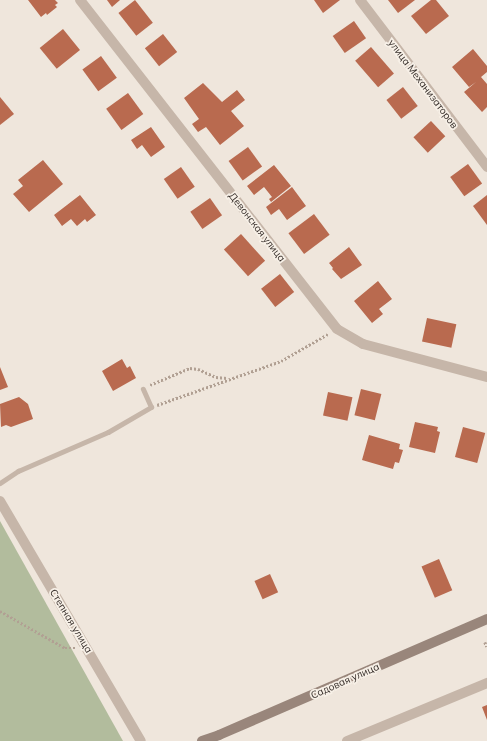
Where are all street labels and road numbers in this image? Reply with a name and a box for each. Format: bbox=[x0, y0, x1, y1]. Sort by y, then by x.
street label: улица Механизаторов bbox=[386, 37, 460, 131]
street label: Девонская улица bbox=[226, 190, 288, 264]
street label: Степная улица bbox=[47, 587, 95, 655]
street label: Садовая улица bbox=[309, 661, 381, 701]

